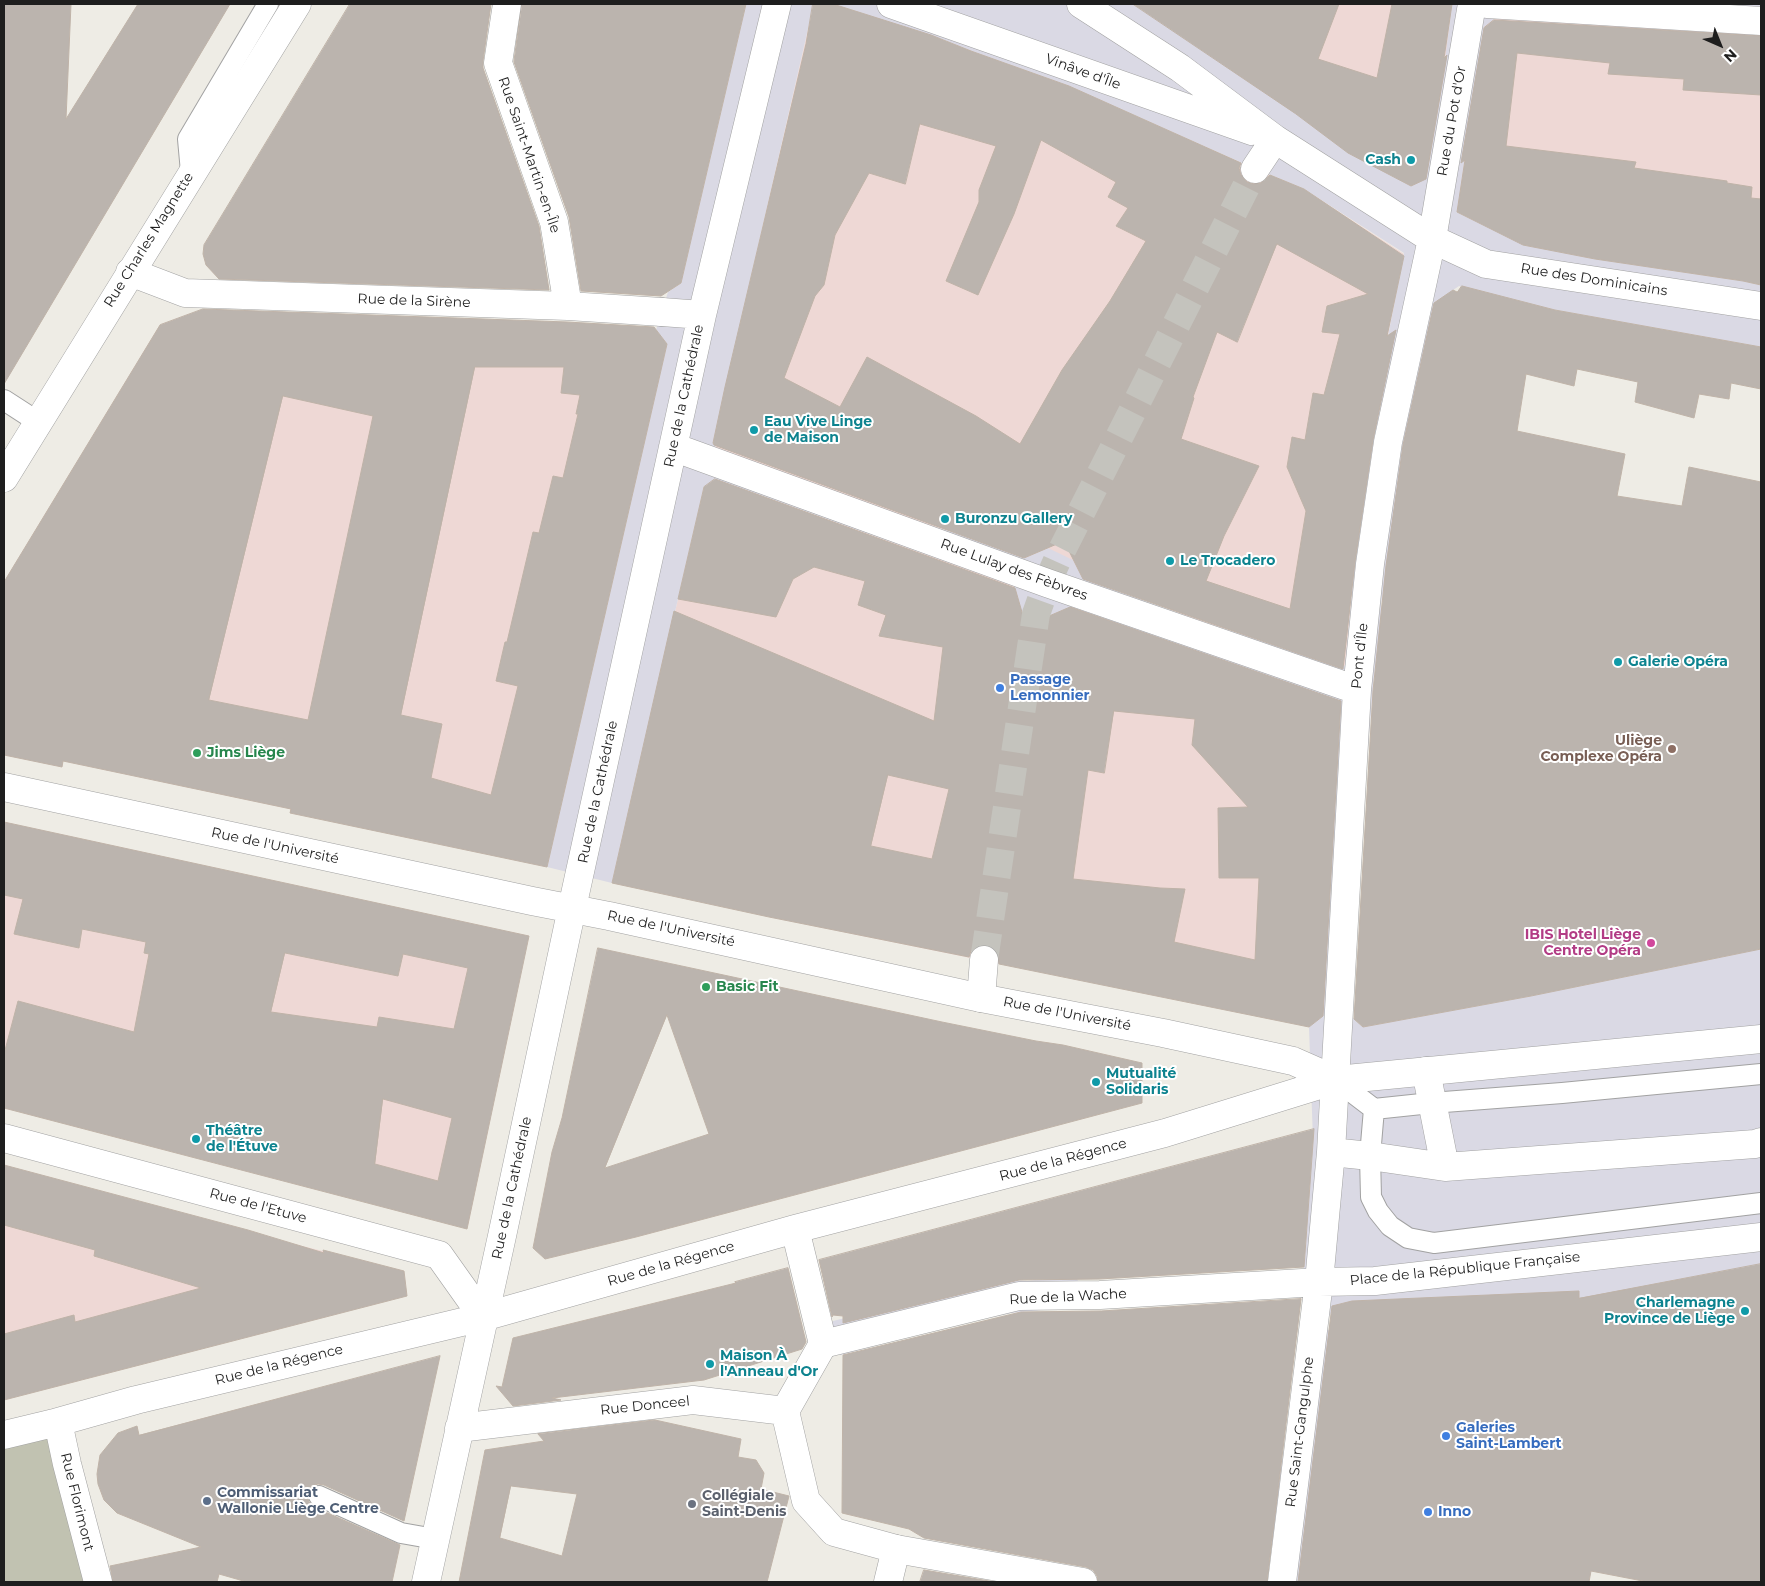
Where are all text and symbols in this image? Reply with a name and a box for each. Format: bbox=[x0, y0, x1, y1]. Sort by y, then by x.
north arrow bbox=[1695, 20, 1745, 70]
text: N bbox=[1720, 45, 1741, 66]
street label: Vinâve d'Île bbox=[1043, 51, 1123, 93]
street label: Rue du Pot d'Or bbox=[1434, 65, 1470, 177]
street label: Rue Saint-Martin-en-Île bbox=[494, 75, 564, 235]
place label: Cash bbox=[1365, 152, 1401, 168]
marker: Cash bbox=[1405, 154, 1417, 166]
street label: Rue Charles Magnette bbox=[101, 169, 197, 311]
street label: Rue des Dominicains bbox=[1519, 260, 1669, 300]
street label: Rue de la Sirène bbox=[357, 291, 471, 311]
street label: Rue de la Cathédrale bbox=[661, 323, 707, 469]
place label: Eau Vive Linge de Maison bbox=[764, 414, 872, 447]
marker: Eau Vive Linge de Maison bbox=[748, 424, 760, 436]
place label: Buronzu Gallery bbox=[955, 511, 1072, 527]
marker: Buronzu Gallery bbox=[939, 513, 951, 525]
street label: Rue Lulay des Fèbvres bbox=[938, 536, 1090, 604]
place label: Le Trocadero bbox=[1180, 553, 1275, 569]
marker: Le Trocadero bbox=[1164, 555, 1176, 567]
street label: Pont d'Île bbox=[1348, 622, 1372, 690]
place label: Galerie Opéra bbox=[1628, 654, 1728, 670]
marker: Galerie Opéra bbox=[1612, 656, 1624, 668]
place label: Passage Lemonnier bbox=[1010, 672, 1090, 704]
marker: Passage Lemonnier bbox=[994, 682, 1006, 694]
street label: Rue de la Cathédrale bbox=[575, 719, 621, 865]
place label: Uliège Complexe Opéra bbox=[1540, 733, 1662, 766]
marker: Uliège Complexe Opéra bbox=[1666, 743, 1678, 755]
place label: Jims Liège bbox=[207, 745, 285, 761]
marker: Jims Liège bbox=[191, 747, 203, 759]
street label: Rue de l'Université bbox=[210, 824, 340, 868]
street label: Rue de l'Université bbox=[606, 907, 736, 951]
place label: IBIS Hotel Liège Centre Opéra bbox=[1525, 927, 1641, 960]
marker: IBIS Hotel Liège Centre Opéra bbox=[1645, 937, 1657, 949]
place label: Basic Fit bbox=[716, 979, 778, 995]
marker: Basic Fit bbox=[700, 981, 712, 993]
street label: Rue de l'Université bbox=[1002, 993, 1132, 1035]
place label: Mutualité Solidaris bbox=[1106, 1066, 1176, 1098]
marker: Mutualité Solidaris bbox=[1090, 1076, 1102, 1088]
street label: Rue de la Cathédrale bbox=[489, 1115, 535, 1261]
place label: Théâtre de l'Étuve bbox=[206, 1123, 278, 1156]
marker: Théâtre de l'Étuve bbox=[190, 1133, 202, 1145]
street label: Rue de la Régence bbox=[997, 1135, 1129, 1185]
street label: Rue de l'Etuve bbox=[208, 1185, 308, 1227]
street label: Rue de la Régence bbox=[606, 1238, 736, 1290]
street label: Place de la République Française bbox=[1349, 1249, 1581, 1289]
street label: Rue de la Wache bbox=[1009, 1286, 1127, 1308]
place label: Charlemagne Province de Liège bbox=[1604, 1295, 1735, 1328]
marker: Charlemagne Province de Liège bbox=[1739, 1305, 1751, 1317]
street label: Rue de la Régence bbox=[213, 1341, 345, 1389]
place label: Maison À l'Anneau d'Or bbox=[720, 1348, 818, 1380]
street label: Rue Saint-Gangulphe bbox=[1282, 1356, 1318, 1508]
marker: Maison À l'Anneau d'Or bbox=[704, 1358, 716, 1370]
street label: Rue Donceel bbox=[599, 1393, 691, 1419]
place label: Galeries Saint-Lambert bbox=[1456, 1420, 1561, 1452]
marker: Galeries Saint-Lambert bbox=[1440, 1430, 1452, 1442]
street label: Rue Florimont bbox=[57, 1451, 97, 1553]
place label: Commissariat Wallonie Liège Centre bbox=[217, 1485, 379, 1518]
place label: Collégiale Saint-Denis bbox=[702, 1488, 787, 1520]
marker: Commissariat Wallonie Liège Centre bbox=[201, 1495, 213, 1507]
marker: Collégiale Saint-Denis bbox=[686, 1498, 698, 1510]
place label: Inno bbox=[1438, 1504, 1471, 1520]
marker: Inno bbox=[1422, 1506, 1434, 1518]

